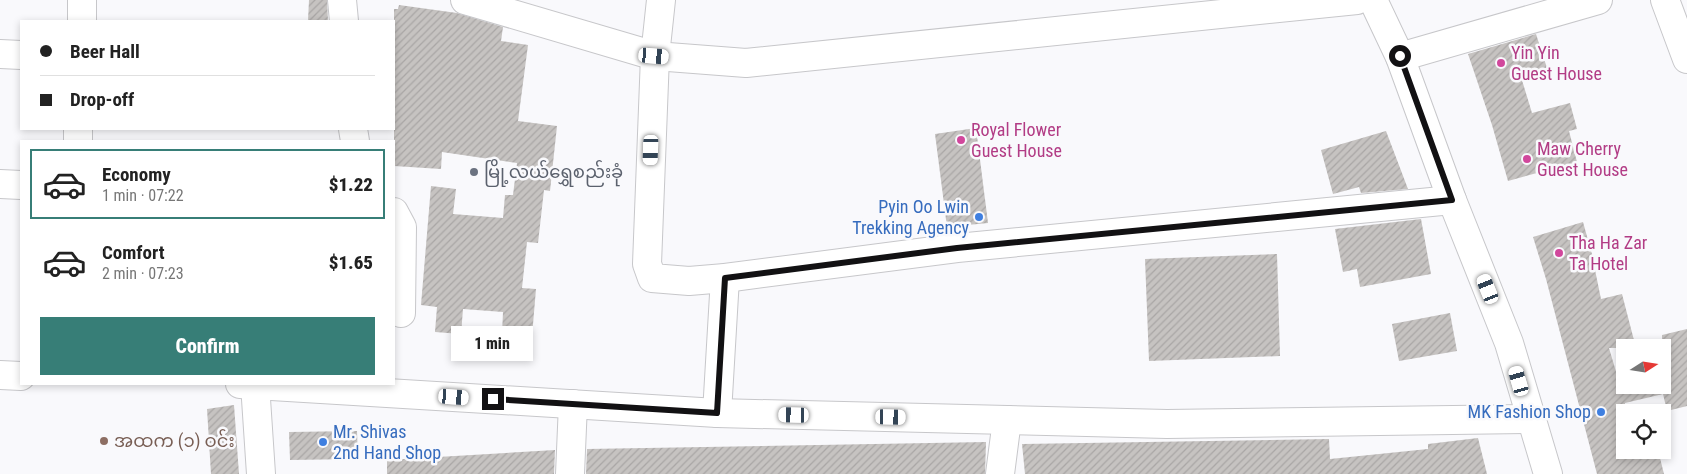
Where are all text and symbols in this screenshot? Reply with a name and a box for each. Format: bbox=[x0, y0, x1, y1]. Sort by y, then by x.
text: Beer Hall bbox=[70, 40, 140, 63]
place label: Yin Yin Guest House bbox=[1511, 42, 1602, 84]
route start bbox=[1389, 45, 1411, 67]
car bbox=[638, 47, 669, 65]
marker: Yin Yin Guest House bbox=[1495, 57, 1507, 69]
text: Drop-off bbox=[70, 88, 134, 111]
place label: Royal Flower Guest House bbox=[971, 119, 1062, 161]
marker: Royal Flower Guest House bbox=[955, 134, 967, 146]
car bbox=[642, 135, 659, 165]
place label: Maw Cherry Guest House bbox=[1537, 138, 1628, 180]
marker: Maw Cherry Guest House bbox=[1521, 153, 1533, 165]
place label: မြို့လယ်ရွှေစည်းခုံ bbox=[484, 158, 623, 187]
icon: car bbox=[42, 162, 87, 207]
text: Economy bbox=[102, 163, 171, 186]
marker: မြို့လယ်ရွှေစည်းခုံ bbox=[468, 166, 480, 178]
text: $1.22 bbox=[329, 173, 373, 196]
text: 1 min · 07:22 bbox=[102, 186, 184, 205]
place label: Pyin Oo Lwin Trekking Agency bbox=[852, 196, 969, 238]
marker: Pyin Oo Lwin Trekking Agency bbox=[973, 211, 985, 223]
place label: Tha Ha Zar Ta Hotel bbox=[1569, 232, 1648, 274]
icon: car bbox=[42, 240, 87, 285]
text: Comfort bbox=[102, 241, 165, 264]
marker: Tha Ha Zar Ta Hotel bbox=[1553, 247, 1565, 259]
text: $1.65 bbox=[329, 251, 373, 274]
text: 2 min · 07:23 bbox=[102, 264, 184, 283]
car bbox=[1475, 272, 1500, 306]
button: Confirm bbox=[40, 317, 375, 375]
callout: 1 min bbox=[452, 326, 534, 362]
text: 1 min bbox=[474, 334, 510, 353]
north arrow bbox=[1616, 339, 1671, 394]
map controls bbox=[1616, 339, 1671, 459]
car bbox=[1507, 365, 1530, 397]
car bbox=[438, 388, 469, 406]
route end bbox=[482, 388, 504, 410]
place label: MK Fashion Shop bbox=[1468, 401, 1591, 422]
button: locate bbox=[1616, 404, 1671, 459]
marker: MK Fashion Shop bbox=[1595, 406, 1607, 418]
car bbox=[778, 407, 809, 423]
car bbox=[875, 409, 906, 425]
place label: Mr. Shivas 2nd Hand Shop bbox=[333, 421, 441, 463]
place label: အထက (၁) ဝင်း bbox=[114, 428, 235, 452]
marker: အထက (၁) ဝင်း bbox=[98, 435, 110, 447]
marker: Mr. Shivas 2nd Hand Shop bbox=[317, 436, 329, 448]

